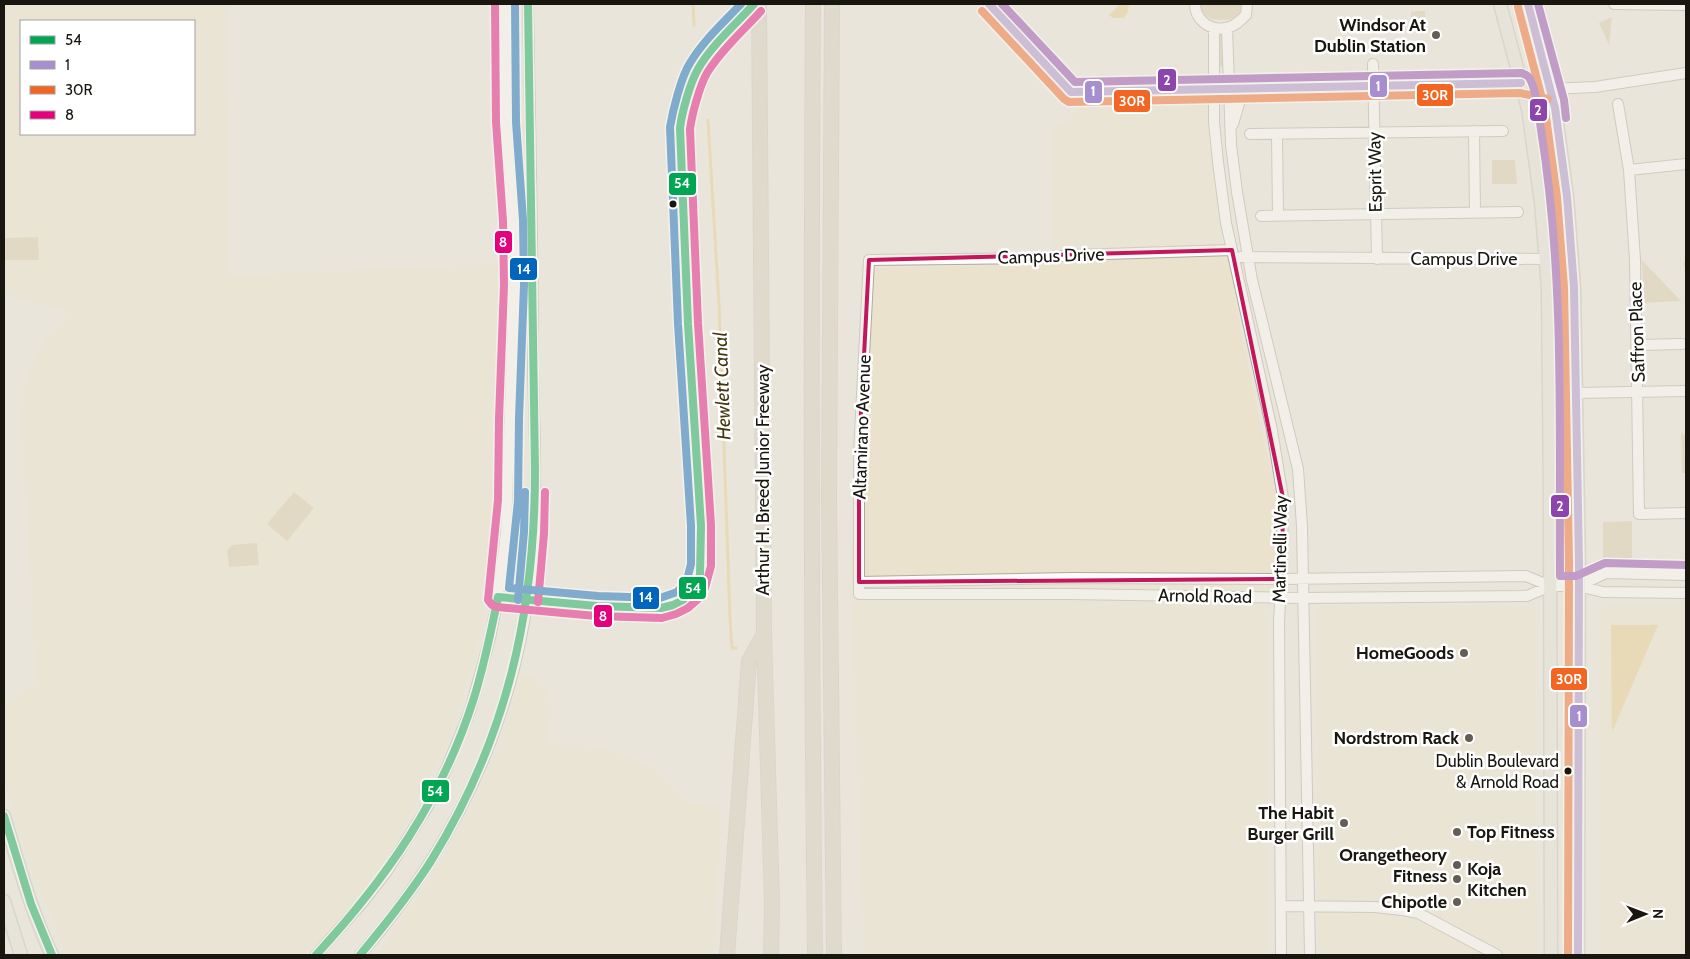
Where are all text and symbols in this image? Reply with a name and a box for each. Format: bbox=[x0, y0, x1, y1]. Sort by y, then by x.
place label: Windsor At Dublin Station bbox=[1314, 14, 1426, 57]
legend bbox=[20, 20, 195, 135]
marker: Windsor At Dublin Station bbox=[1430, 29, 1442, 41]
text: 54 bbox=[65, 31, 82, 49]
text: 1 bbox=[65, 56, 70, 74]
line badge: 2 bbox=[1157, 68, 1177, 92]
text: 2 bbox=[1163, 71, 1171, 89]
line badge: 1 bbox=[1369, 74, 1388, 98]
text: 1 bbox=[1375, 77, 1381, 95]
line badge: 1 bbox=[1084, 80, 1103, 104]
text: 30R bbox=[65, 81, 93, 99]
text: 1 bbox=[1090, 82, 1096, 100]
line badge: 30R bbox=[1416, 83, 1454, 107]
text: 30R bbox=[1422, 86, 1448, 104]
line badge: 30R bbox=[1113, 89, 1151, 113]
text: 30R bbox=[1119, 92, 1145, 110]
line badge: 2 bbox=[1529, 98, 1548, 122]
text: 2 bbox=[1534, 101, 1542, 119]
text: 8 bbox=[65, 106, 74, 124]
street label: Esprit Way bbox=[1363, 131, 1387, 213]
line badge: 54 bbox=[668, 172, 697, 196]
text: 54 bbox=[674, 174, 690, 192]
unlabelled marker bbox=[668, 199, 678, 209]
line badge: 8 bbox=[494, 230, 513, 254]
text: 8 bbox=[499, 233, 507, 251]
street label: Campus Drive bbox=[997, 243, 1105, 269]
street label: Campus Drive bbox=[1411, 248, 1517, 270]
line badge: 14 bbox=[509, 257, 538, 281]
text: 14 bbox=[517, 260, 531, 278]
street label: Saffron Place bbox=[1624, 281, 1650, 383]
water label: Hewlett Canal bbox=[709, 331, 735, 440]
street label: Altamirano Avenue bbox=[848, 354, 876, 500]
street label: Arthur H. Breed Junior Freeway bbox=[752, 364, 774, 596]
line badge: 2 bbox=[1550, 494, 1570, 518]
street label: Martinelli Way bbox=[1268, 495, 1292, 603]
text: 2 bbox=[1556, 497, 1564, 515]
line badge: 54 bbox=[678, 576, 707, 600]
text: 54 bbox=[685, 579, 701, 597]
street label: Arnold Road bbox=[1158, 584, 1252, 608]
line badge: 14 bbox=[632, 586, 660, 610]
text: 14 bbox=[639, 588, 653, 606]
line badge: 8 bbox=[593, 604, 613, 628]
text: 8 bbox=[599, 607, 607, 625]
place label: HomeGoods bbox=[1356, 642, 1454, 664]
marker: HomeGoods bbox=[1458, 647, 1470, 659]
line badge: 30R bbox=[1550, 667, 1588, 691]
text: 30R bbox=[1556, 670, 1582, 688]
line badge: 1 bbox=[1569, 704, 1588, 728]
text: 1 bbox=[1576, 707, 1582, 725]
place label: Nordstrom Rack bbox=[1334, 727, 1459, 749]
marker: Nordstrom Rack bbox=[1463, 732, 1475, 744]
place label: Dublin Boulevard & Arnold Road bbox=[1435, 751, 1559, 792]
marker: Dublin Boulevard & Arnold Road bbox=[1563, 766, 1573, 776]
line badge: 54 bbox=[421, 779, 450, 803]
text: 54 bbox=[427, 782, 443, 800]
place label: The Habit Burger Grill bbox=[1247, 802, 1334, 845]
marker: The Habit Burger Grill bbox=[1338, 817, 1350, 829]
place label: Top Fitness bbox=[1467, 821, 1555, 843]
marker: Top Fitness bbox=[1451, 826, 1463, 838]
place label: Orangetheory Fitness bbox=[1339, 844, 1447, 887]
place label: Koja Kitchen bbox=[1467, 858, 1527, 901]
marker: Orangetheory Fitness bbox=[1451, 859, 1463, 871]
marker: Koja Kitchen bbox=[1451, 873, 1463, 885]
north arrow bbox=[1620, 889, 1670, 939]
place label: Chipotle bbox=[1381, 891, 1447, 913]
marker: Chipotle bbox=[1451, 896, 1463, 908]
text: N bbox=[1649, 909, 1667, 919]

